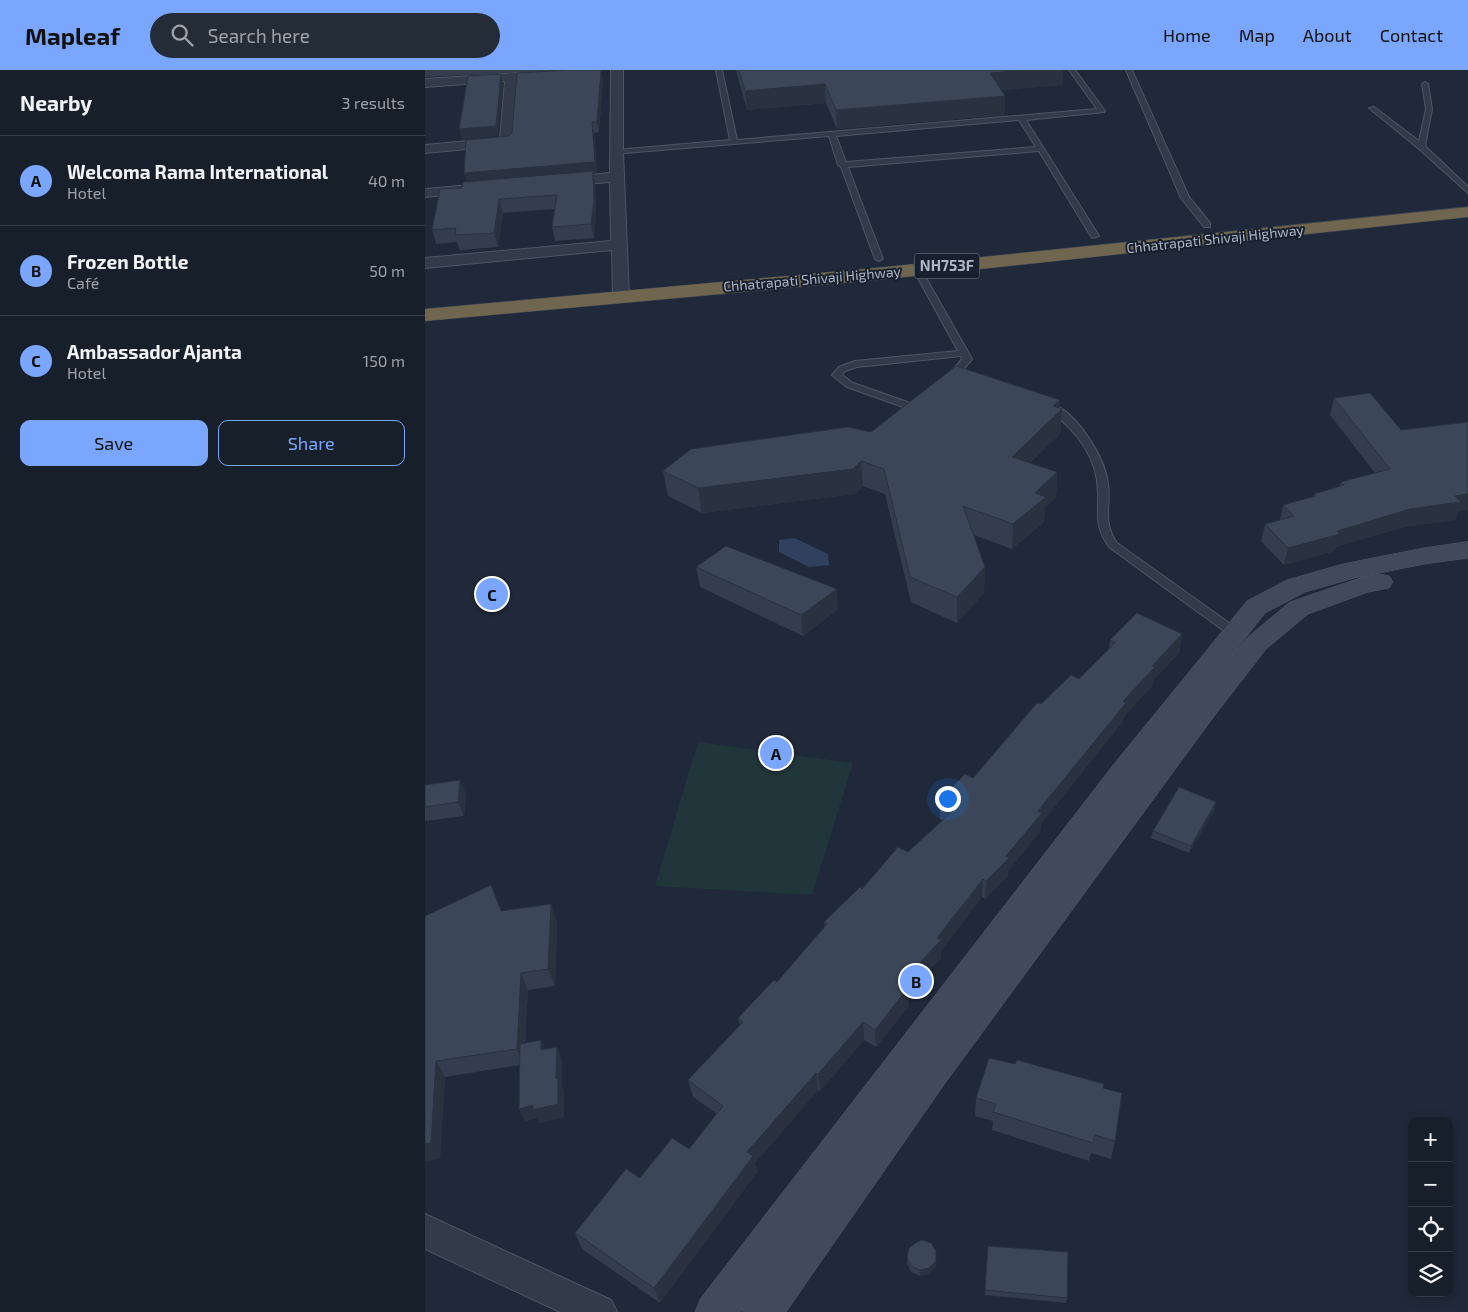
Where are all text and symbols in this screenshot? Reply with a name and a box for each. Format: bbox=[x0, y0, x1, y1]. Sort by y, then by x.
search box bbox=[150, 13, 500, 58]
text: Mapleaf bbox=[25, 21, 120, 50]
icon: search bbox=[168, 21, 196, 49]
text: Search here bbox=[208, 24, 310, 47]
text: Home bbox=[1163, 24, 1211, 46]
text: Map bbox=[1239, 24, 1275, 46]
text: About bbox=[1303, 24, 1352, 46]
text: Contact bbox=[1380, 24, 1443, 46]
text: Nearby bbox=[20, 90, 92, 115]
text: 3 results bbox=[342, 93, 405, 112]
text: Welcoma Rama International bbox=[67, 160, 328, 183]
text: A bbox=[31, 171, 41, 190]
text: 40 m bbox=[368, 171, 405, 190]
text: Hotel bbox=[67, 183, 106, 202]
street label: Chhatrapati Shivaji Highway bbox=[1125, 221, 1305, 256]
text: Frozen Bottle bbox=[67, 250, 189, 273]
road number: NH753F bbox=[915, 254, 979, 278]
text: B bbox=[31, 261, 41, 280]
text: 50 m bbox=[369, 261, 405, 280]
street label: Chhatrapati Shivaji Highway bbox=[722, 262, 902, 295]
text: Café bbox=[67, 273, 99, 292]
text: Ambassador Ajanta bbox=[67, 340, 242, 363]
text: C bbox=[31, 351, 41, 370]
text: 150 m bbox=[363, 351, 405, 370]
text: Hotel bbox=[67, 363, 106, 382]
button: Save bbox=[20, 420, 208, 466]
button: Share bbox=[218, 420, 405, 466]
pin: C bbox=[476, 575, 508, 613]
pin: A bbox=[760, 734, 792, 772]
your location bbox=[935, 786, 961, 812]
pin: B bbox=[900, 962, 932, 1000]
map controls bbox=[1408, 1117, 1453, 1297]
button: + bbox=[1408, 1117, 1453, 1162]
button: − bbox=[1408, 1162, 1453, 1207]
button: locate bbox=[1408, 1207, 1453, 1252]
button: layers bbox=[1408, 1252, 1453, 1297]

